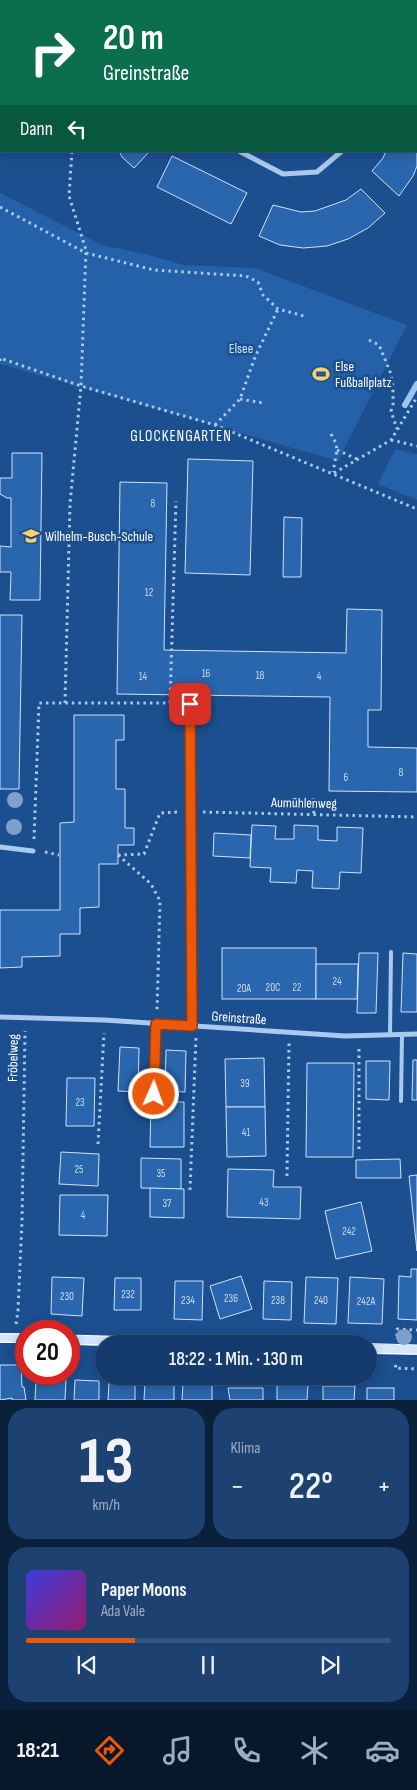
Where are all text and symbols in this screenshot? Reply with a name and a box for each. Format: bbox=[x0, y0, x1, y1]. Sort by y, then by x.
text: 20 m bbox=[103, 17, 164, 60]
icon: right bbox=[20, 20, 85, 85]
text: Greinstraße bbox=[103, 60, 189, 87]
icon: left bbox=[63, 115, 91, 143]
text: Dann bbox=[20, 118, 53, 141]
park label: Elsee bbox=[229, 340, 253, 357]
place label: Else Fußballplatz bbox=[335, 358, 392, 391]
sports icon: Else Fußballplatz bbox=[311, 364, 331, 384]
district label: GLOCKENGARTEN bbox=[130, 427, 232, 446]
house number: 8 bbox=[151, 497, 156, 510]
school or university icon: Wilhelm-Busch-Schule bbox=[21, 526, 41, 546]
place label: Wilhelm-Busch-Schule bbox=[45, 528, 153, 545]
house number: 12 bbox=[145, 586, 154, 599]
house number: 16 bbox=[202, 667, 211, 680]
house number: 18 bbox=[256, 669, 265, 682]
house number: 14 bbox=[139, 670, 148, 683]
house number: 4 bbox=[317, 670, 322, 683]
pin bbox=[169, 683, 211, 725]
icon: arrive bbox=[176, 690, 204, 718]
house number: 8 bbox=[399, 766, 404, 779]
house number: 6 bbox=[344, 771, 349, 784]
street label: Aumühlenweg bbox=[270, 794, 338, 812]
house number: 24 bbox=[332, 975, 342, 988]
house number: 20C bbox=[266, 981, 280, 994]
house number: 22 bbox=[292, 981, 302, 994]
house number: 20A bbox=[237, 982, 251, 995]
street label: Greinstraße bbox=[211, 1008, 267, 1028]
street label: Fröbelweg bbox=[4, 1033, 22, 1082]
position arrow bbox=[127, 1067, 179, 1119]
house number: 39 bbox=[240, 1077, 250, 1090]
house number: 23 bbox=[75, 1096, 85, 1109]
house number: 41 bbox=[242, 1126, 250, 1139]
house number: 25 bbox=[75, 1163, 83, 1176]
house number: 35 bbox=[156, 1167, 166, 1180]
house number: 43 bbox=[259, 1196, 269, 1209]
house number: 37 bbox=[162, 1197, 172, 1210]
house number: 4 bbox=[81, 1209, 86, 1222]
house number: 242 bbox=[342, 1225, 356, 1238]
house number: 232 bbox=[121, 1288, 135, 1301]
house number: 230 bbox=[60, 1290, 74, 1303]
house number: 236 bbox=[224, 1292, 238, 1305]
house number: 234 bbox=[181, 1294, 195, 1307]
house number: 238 bbox=[271, 1294, 285, 1307]
house number: 240 bbox=[314, 1294, 328, 1307]
house number: 242A bbox=[357, 1295, 375, 1308]
speed limit sign: 20 bbox=[15, 1320, 80, 1385]
text: 18:22 · 1 Min. · 130 m bbox=[169, 1348, 303, 1371]
text: 13 bbox=[79, 1424, 134, 1502]
text: Klima bbox=[231, 1439, 261, 1458]
text: 22° bbox=[289, 1464, 333, 1509]
text: − bbox=[231, 1470, 244, 1503]
text: + bbox=[377, 1470, 391, 1503]
text: km/h bbox=[92, 1496, 120, 1515]
text: Paper Moons bbox=[101, 1579, 187, 1602]
text: Ada Vale bbox=[101, 1602, 145, 1621]
icon: previous bbox=[73, 1651, 101, 1679]
icon: pause bbox=[194, 1651, 222, 1679]
icon: next bbox=[316, 1651, 344, 1679]
icon: directions bbox=[92, 1733, 127, 1768]
icon: music bbox=[160, 1733, 195, 1768]
icon: phone bbox=[229, 1733, 264, 1768]
icon: climate bbox=[297, 1733, 332, 1768]
icon: car bbox=[365, 1733, 400, 1768]
text: 18:21 bbox=[17, 1737, 59, 1764]

